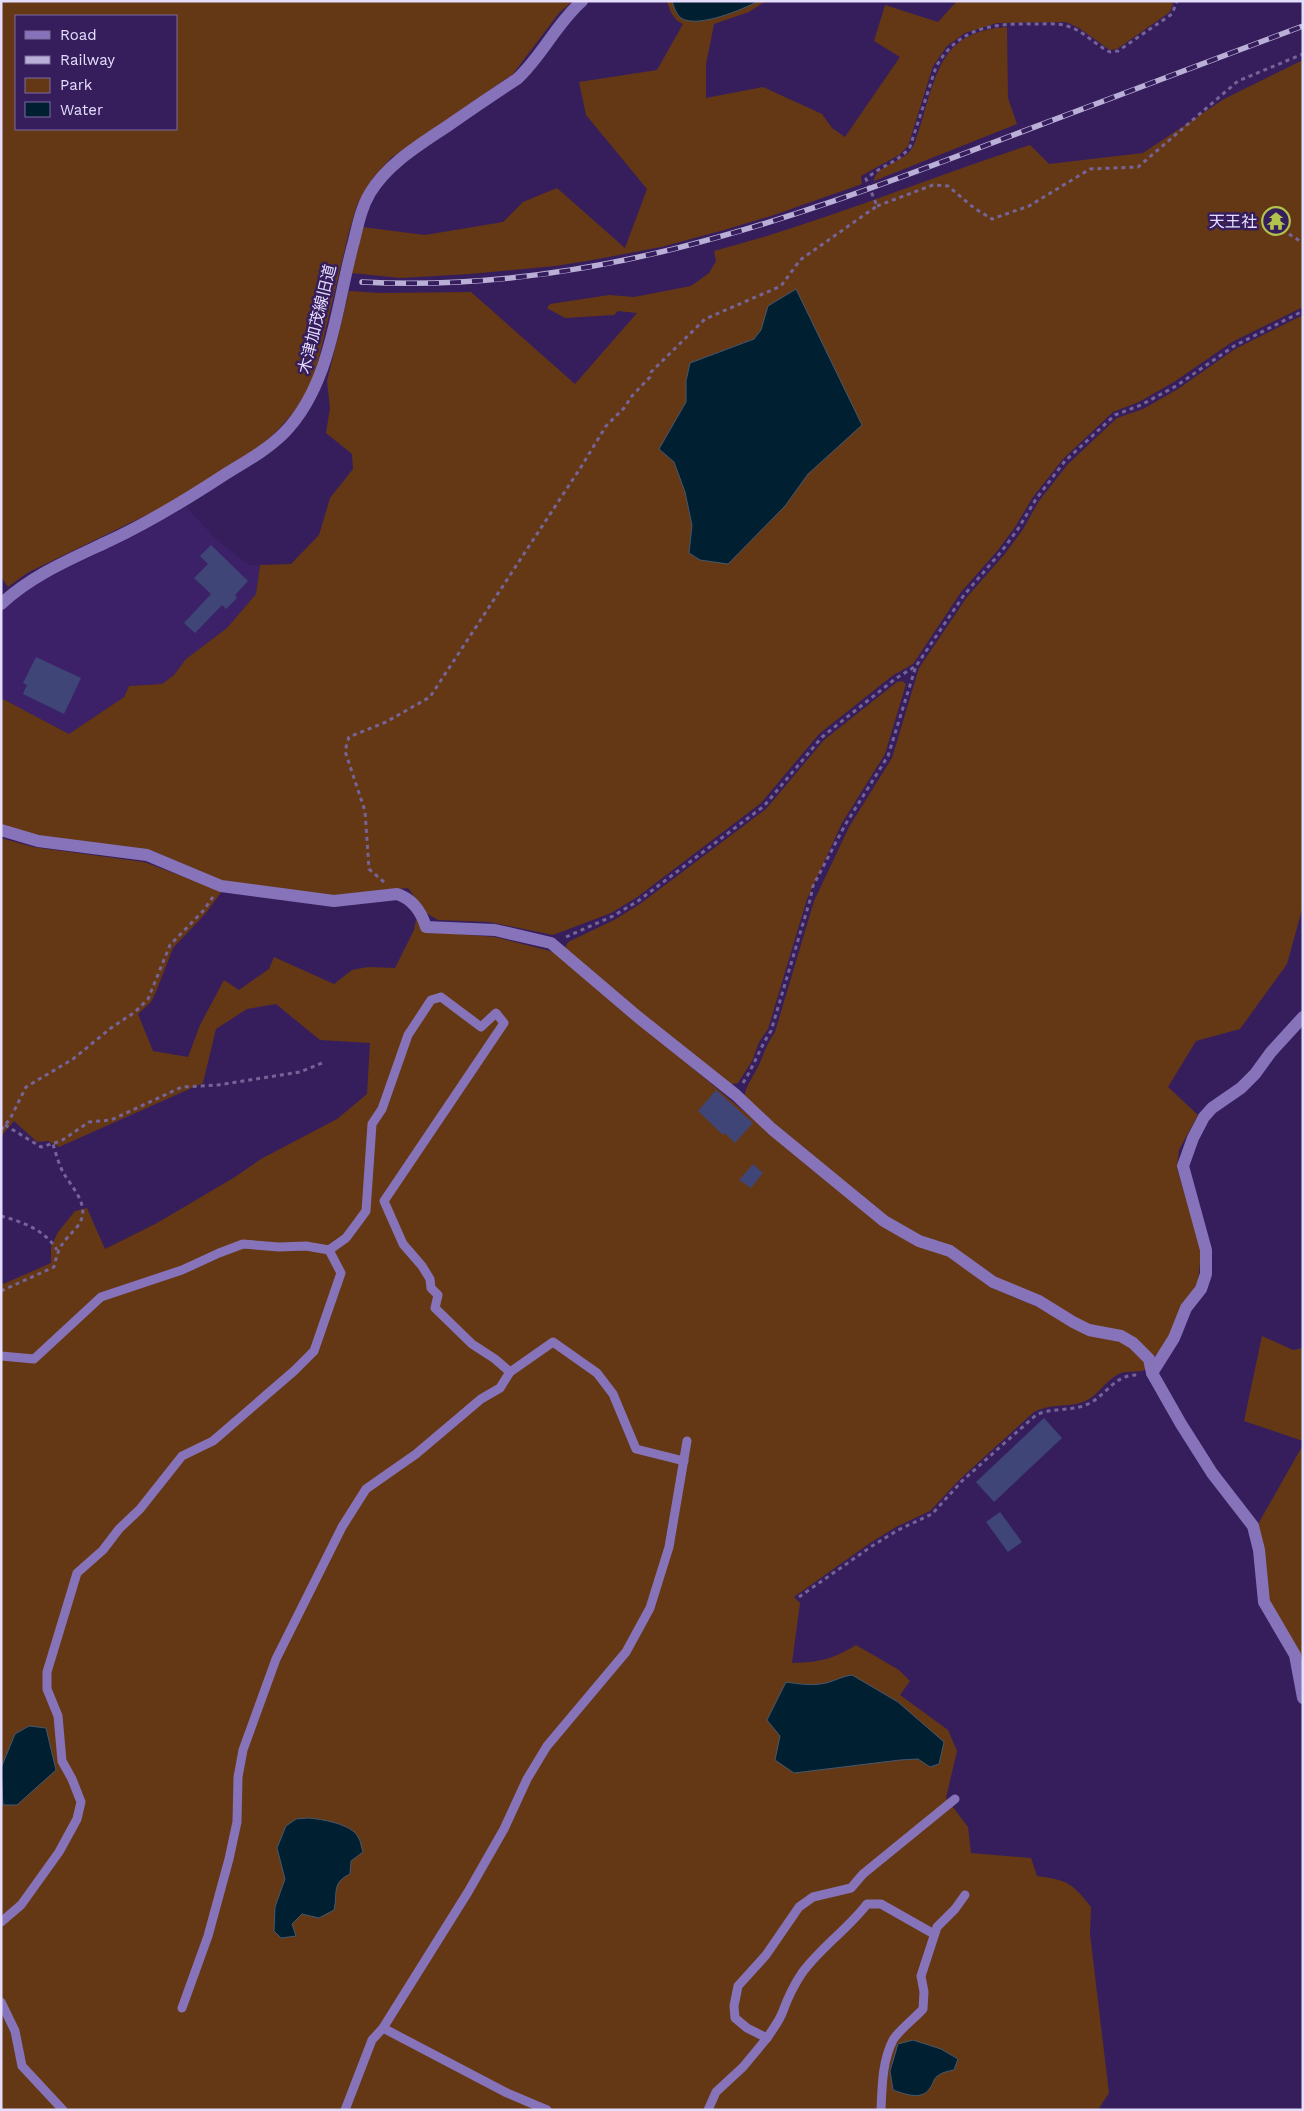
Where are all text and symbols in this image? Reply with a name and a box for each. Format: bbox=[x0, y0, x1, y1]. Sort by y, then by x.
legend bbox=[15, 15, 178, 130]
text: Road bbox=[60, 26, 97, 44]
text: Railway bbox=[60, 51, 115, 69]
text: Park bbox=[60, 76, 93, 94]
text: Water bbox=[60, 101, 103, 119]
temple icon: 天王社 bbox=[1261, 206, 1291, 236]
place label: 天王社 bbox=[1209, 212, 1257, 231]
street label: 木津加茂線旧道 bbox=[294, 262, 340, 376]

